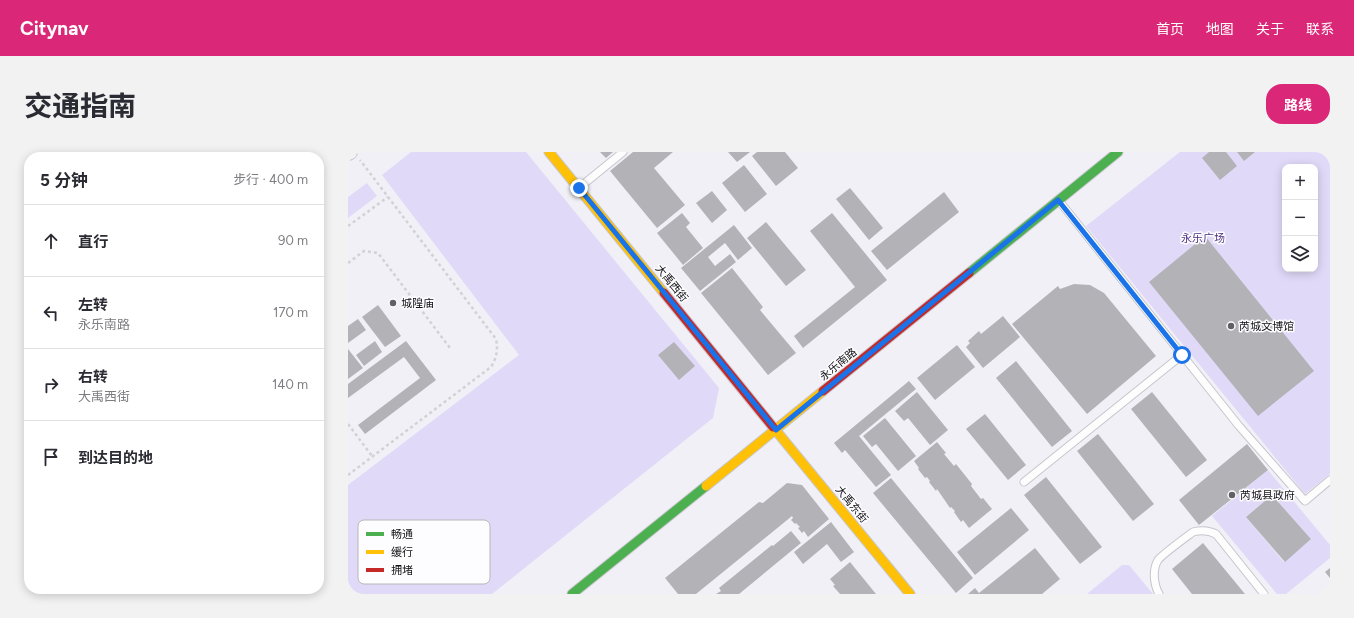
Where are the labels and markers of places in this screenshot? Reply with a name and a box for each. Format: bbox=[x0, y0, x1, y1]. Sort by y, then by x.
place label: 城隍庙 bbox=[401, 297, 434, 310]
marker: 城隍庙 bbox=[388, 298, 398, 308]
place label: 芮城文博馆 bbox=[1239, 320, 1294, 333]
marker: 芮城文博馆 bbox=[1226, 321, 1236, 331]
place label: 芮城县政府 bbox=[1240, 489, 1295, 502]
marker: 芮城县政府 bbox=[1227, 490, 1237, 500]

